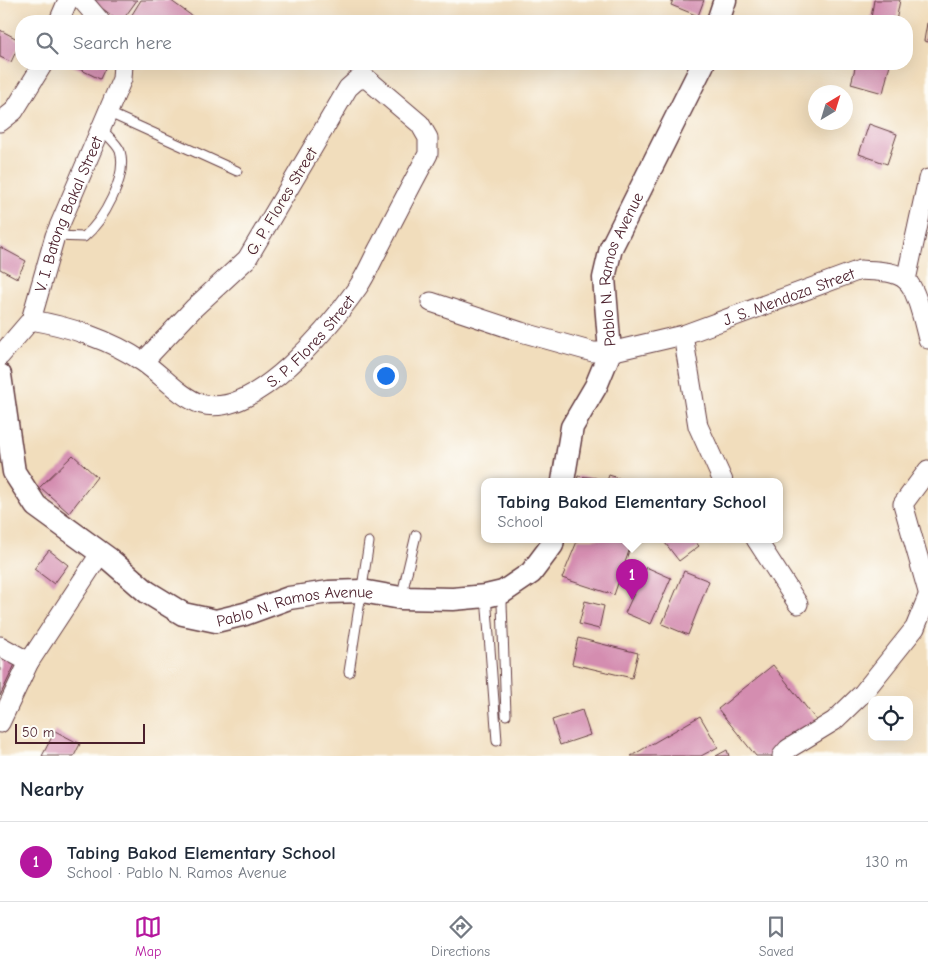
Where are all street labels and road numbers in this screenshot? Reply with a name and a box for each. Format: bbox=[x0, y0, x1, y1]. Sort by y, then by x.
street label: V. I. Batong Bakal Street bbox=[32, 133, 107, 294]
street label: G. P. Flores Street bbox=[243, 144, 321, 259]
street label: Pablo N. Ramos Avenue bbox=[596, 190, 647, 347]
street label: J. S. Mendoza Street bbox=[721, 265, 858, 330]
street label: S. P. Flores Street bbox=[263, 292, 359, 391]
street label: Pablo N. Ramos Avenue bbox=[215, 583, 375, 631]

